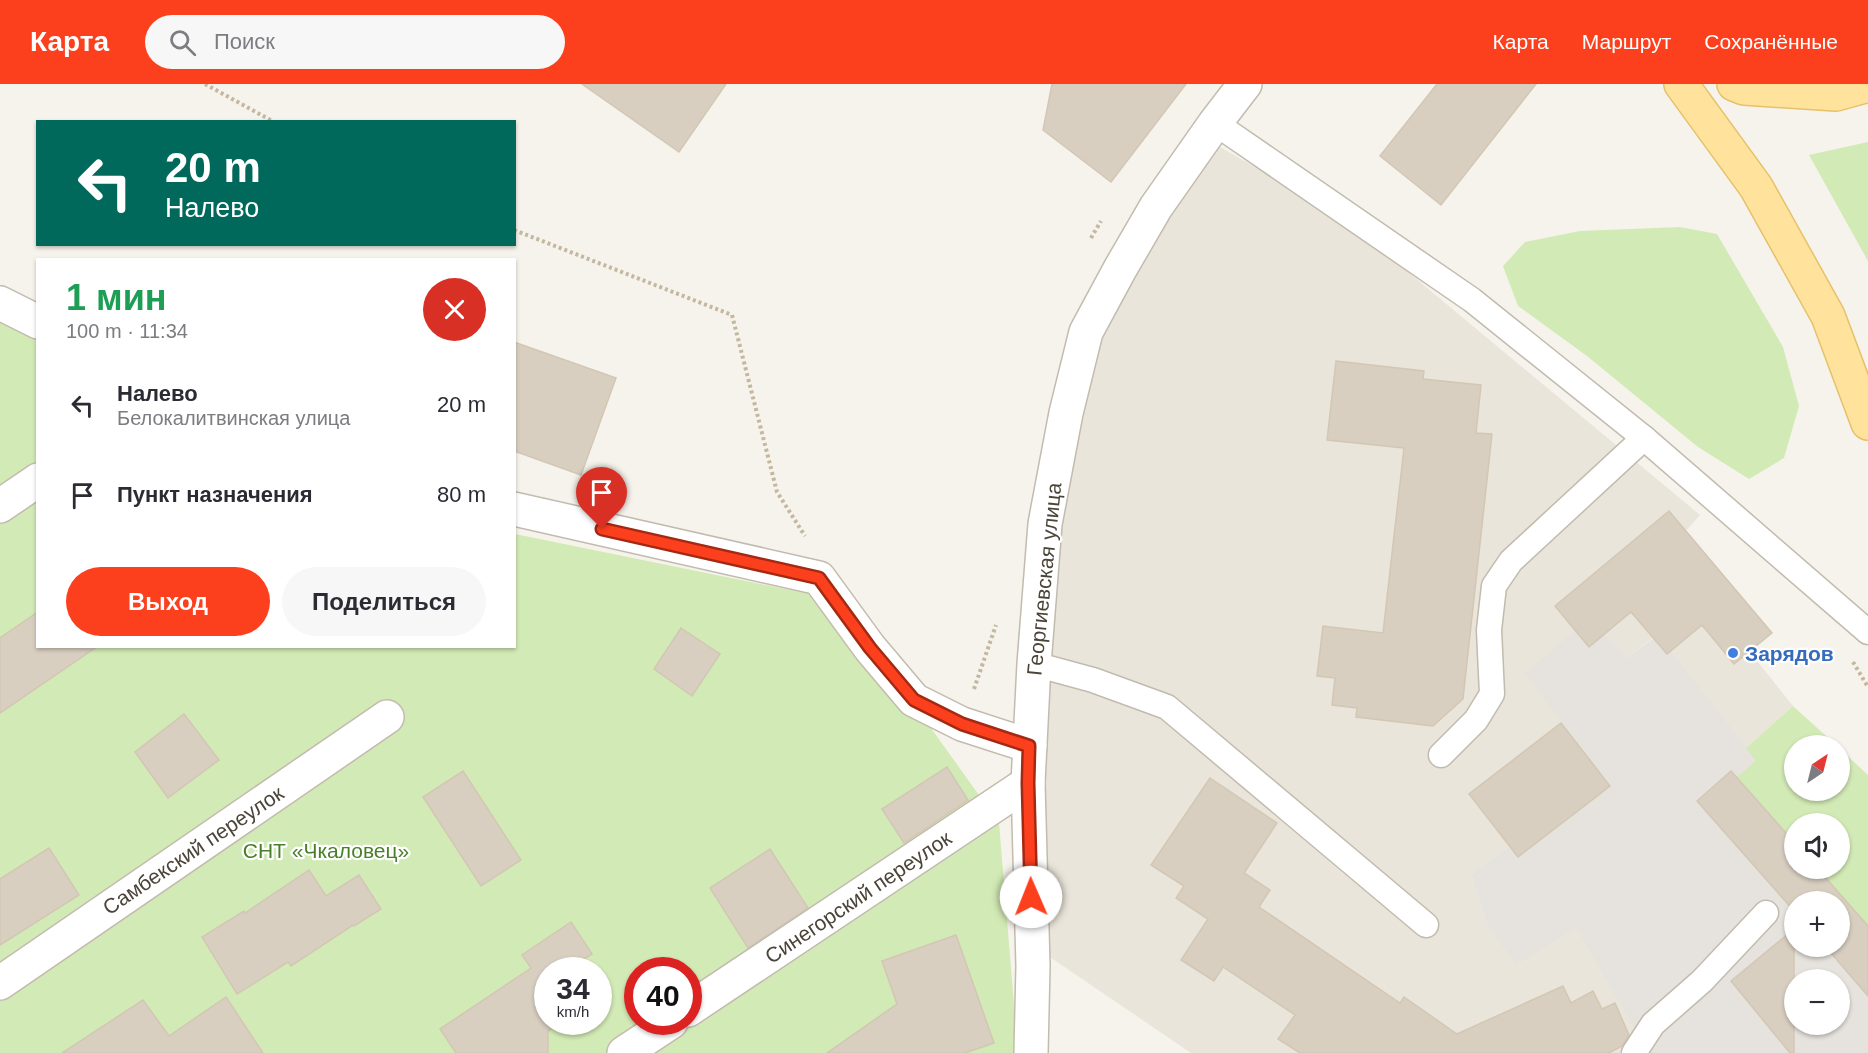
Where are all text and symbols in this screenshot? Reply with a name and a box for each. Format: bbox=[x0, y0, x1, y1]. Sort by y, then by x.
search box bbox=[145, 15, 565, 69]
text: Карта bbox=[30, 26, 109, 57]
icon: search bbox=[166, 26, 199, 59]
text: Поиск bbox=[214, 29, 275, 54]
text: Карта bbox=[1493, 30, 1549, 53]
text: Маршрут bbox=[1582, 30, 1671, 53]
text: Сохранённые bbox=[1704, 30, 1838, 53]
icon: left bbox=[66, 144, 144, 222]
text: 20 m bbox=[165, 144, 261, 191]
text: Налево bbox=[165, 193, 259, 223]
text: 1 мин bbox=[66, 277, 167, 318]
button: close bbox=[423, 278, 486, 341]
text: 100 m · 11:34 bbox=[66, 320, 188, 342]
text: Налево bbox=[117, 381, 198, 406]
icon: left bbox=[66, 389, 99, 422]
text: 20 m bbox=[437, 392, 486, 417]
text: Белокалитвинская улица bbox=[117, 407, 350, 429]
pin bbox=[576, 467, 627, 529]
icon: arrive bbox=[585, 476, 618, 509]
icon: arrive bbox=[66, 479, 99, 512]
street label: Георгиевская улица bbox=[1022, 481, 1066, 677]
text: Пункт назначения bbox=[117, 482, 313, 507]
text: 80 m bbox=[437, 482, 486, 507]
button: Выход bbox=[66, 567, 270, 636]
button: Поделиться bbox=[282, 567, 486, 636]
place label: Зарядов bbox=[1745, 642, 1834, 665]
marker: Зарядов bbox=[1726, 646, 1740, 660]
north arrow bbox=[1784, 735, 1850, 801]
map controls bbox=[1784, 735, 1850, 1035]
street label: Самбекский переулок bbox=[98, 781, 288, 919]
button: sound bbox=[1784, 813, 1850, 879]
street label: Синегорский переулок bbox=[761, 826, 956, 968]
park label: СНТ «Чкаловец» bbox=[243, 839, 409, 862]
position arrow bbox=[999, 865, 1063, 929]
button: + bbox=[1784, 891, 1850, 957]
speed limit sign: 40 bbox=[624, 957, 702, 1035]
button: − bbox=[1784, 969, 1850, 1035]
text: 34 bbox=[556, 972, 590, 1005]
text: km/h bbox=[557, 1003, 589, 1020]

